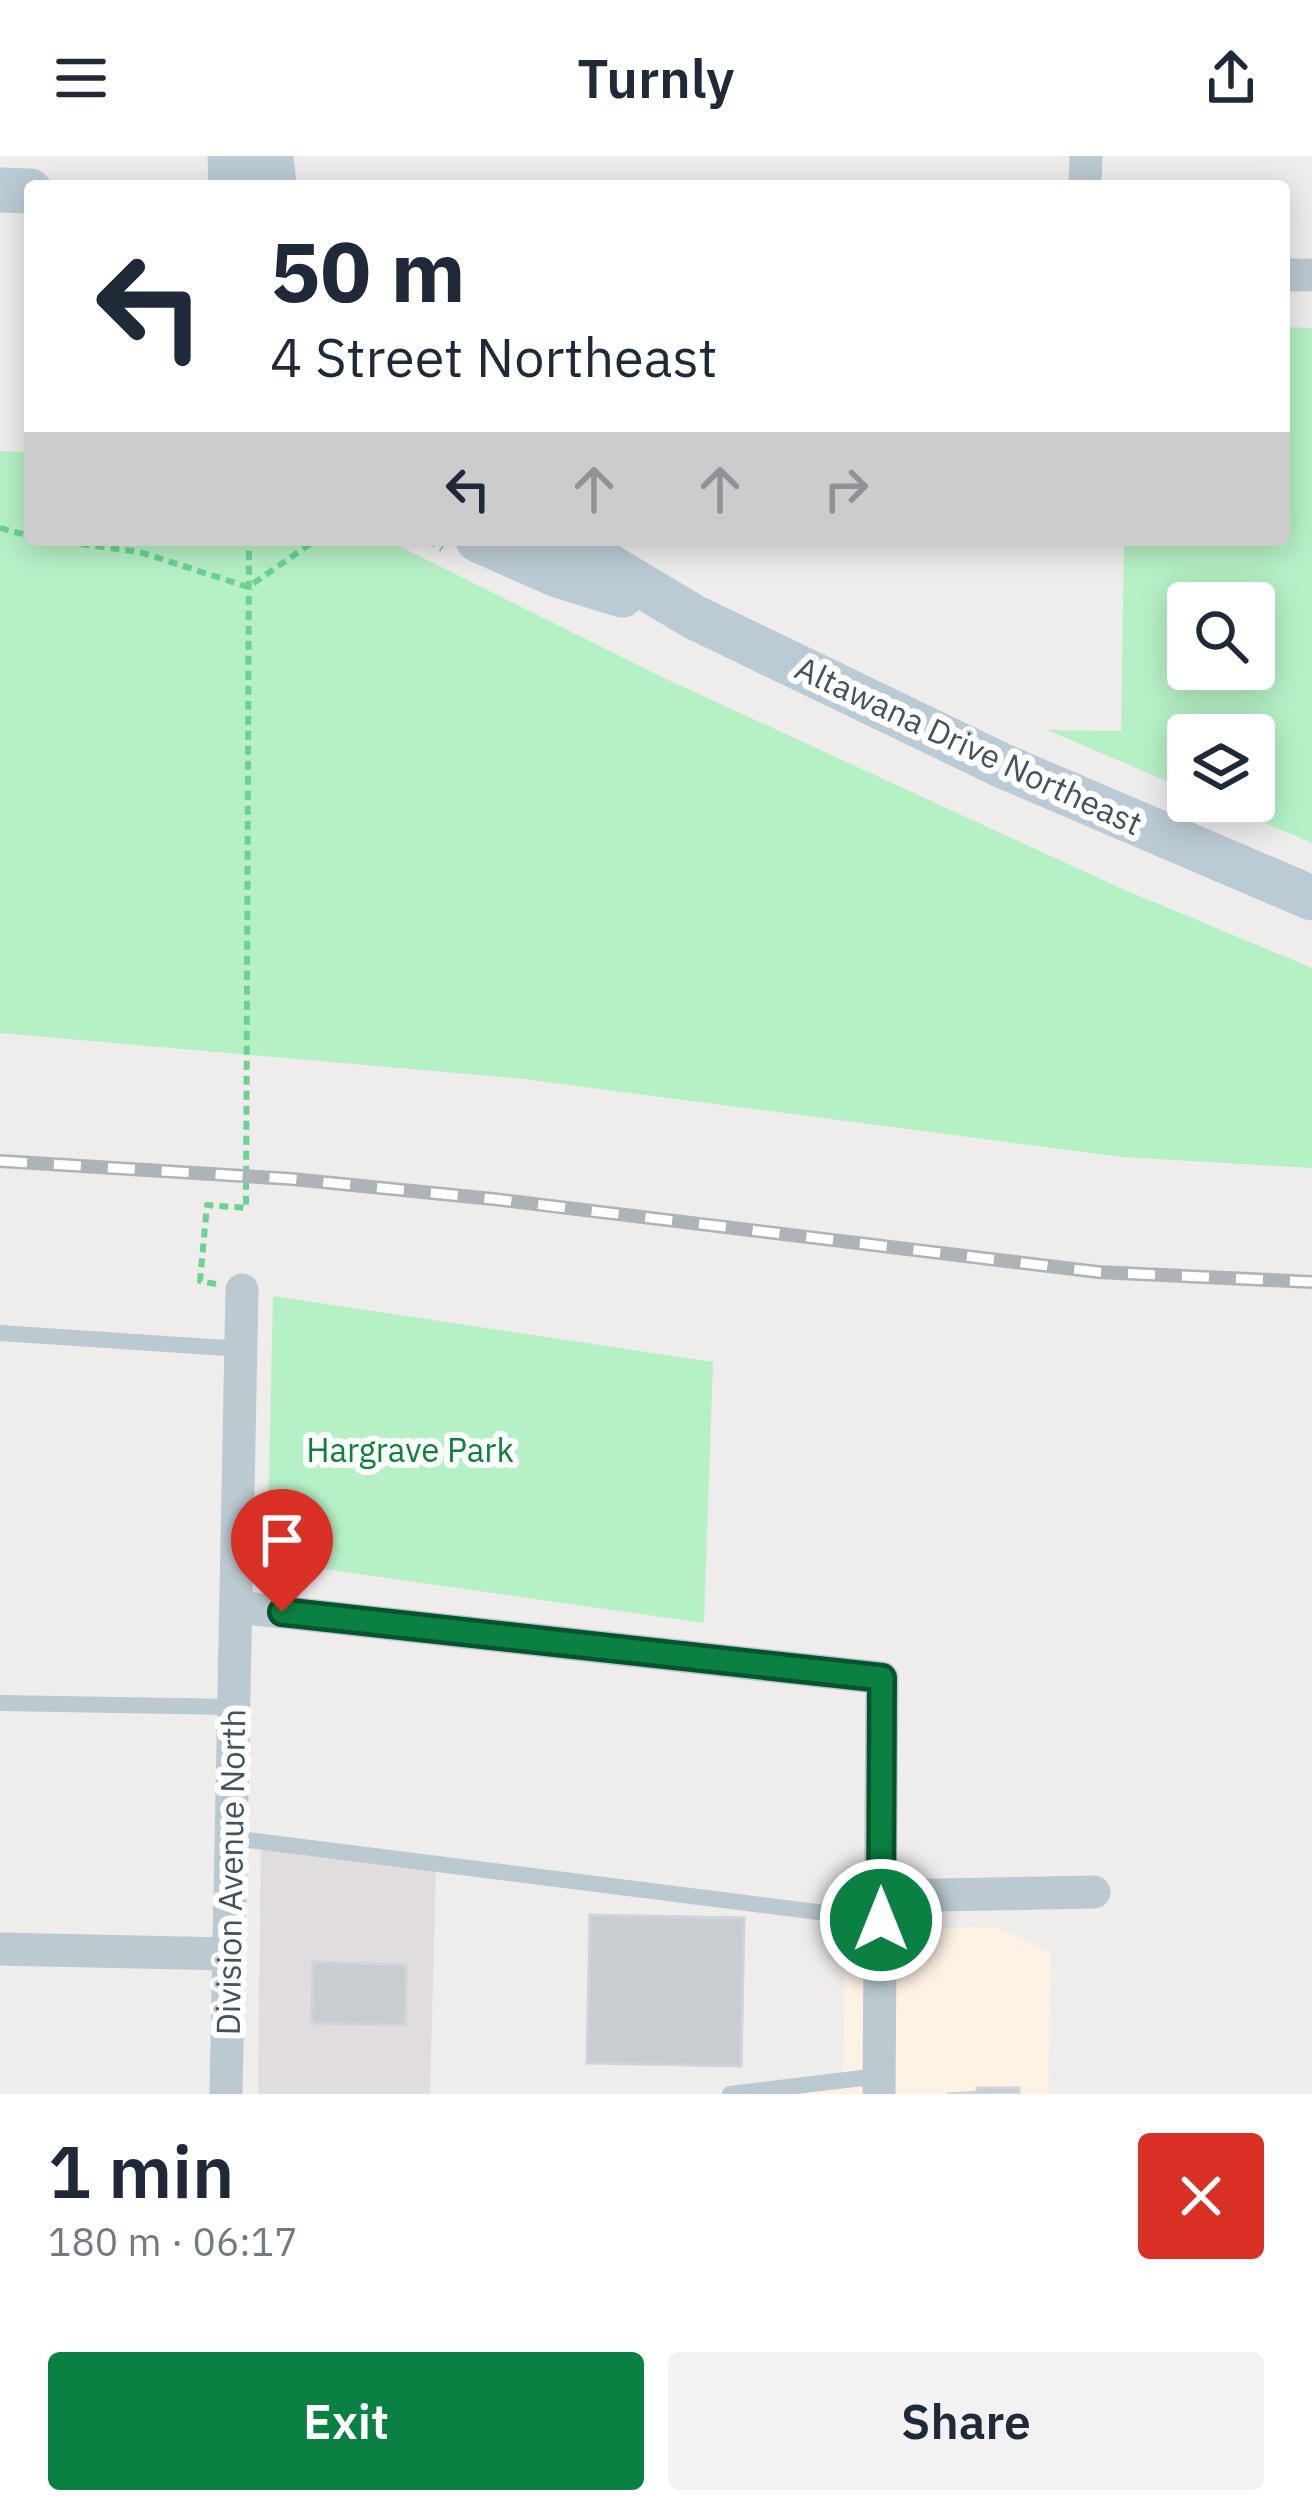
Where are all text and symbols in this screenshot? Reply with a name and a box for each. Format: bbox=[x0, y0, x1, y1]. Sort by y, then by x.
text: Turnly bbox=[577, 43, 735, 113]
icon: menu bbox=[48, 45, 114, 111]
icon: share bbox=[1198, 45, 1264, 111]
text: 50 m bbox=[270, 216, 466, 325]
icon: left bbox=[72, 228, 228, 384]
text: 4 Street Northeast bbox=[270, 322, 717, 392]
icon: left bbox=[435, 456, 501, 522]
icon: ahead bbox=[561, 456, 627, 522]
icon: ahead bbox=[687, 456, 753, 522]
icon: right bbox=[813, 456, 879, 522]
map controls bbox=[1167, 582, 1275, 822]
button: search bbox=[1167, 582, 1275, 690]
street label: Altawana Drive Northeast bbox=[789, 646, 1149, 844]
button: layers bbox=[1167, 714, 1275, 822]
park label: Hargrave Park bbox=[306, 1428, 514, 1471]
pin bbox=[231, 1489, 333, 1612]
icon: arrive bbox=[249, 1507, 315, 1573]
street label: Division Avenue North bbox=[206, 1708, 254, 2036]
position arrow bbox=[818, 1857, 944, 1983]
text: 1 min bbox=[48, 2124, 234, 2218]
button: close bbox=[1138, 2133, 1264, 2259]
text: 180 m · 06:17 bbox=[48, 2216, 298, 2267]
button: Exit bbox=[48, 2352, 644, 2490]
button: Share bbox=[668, 2352, 1264, 2490]

